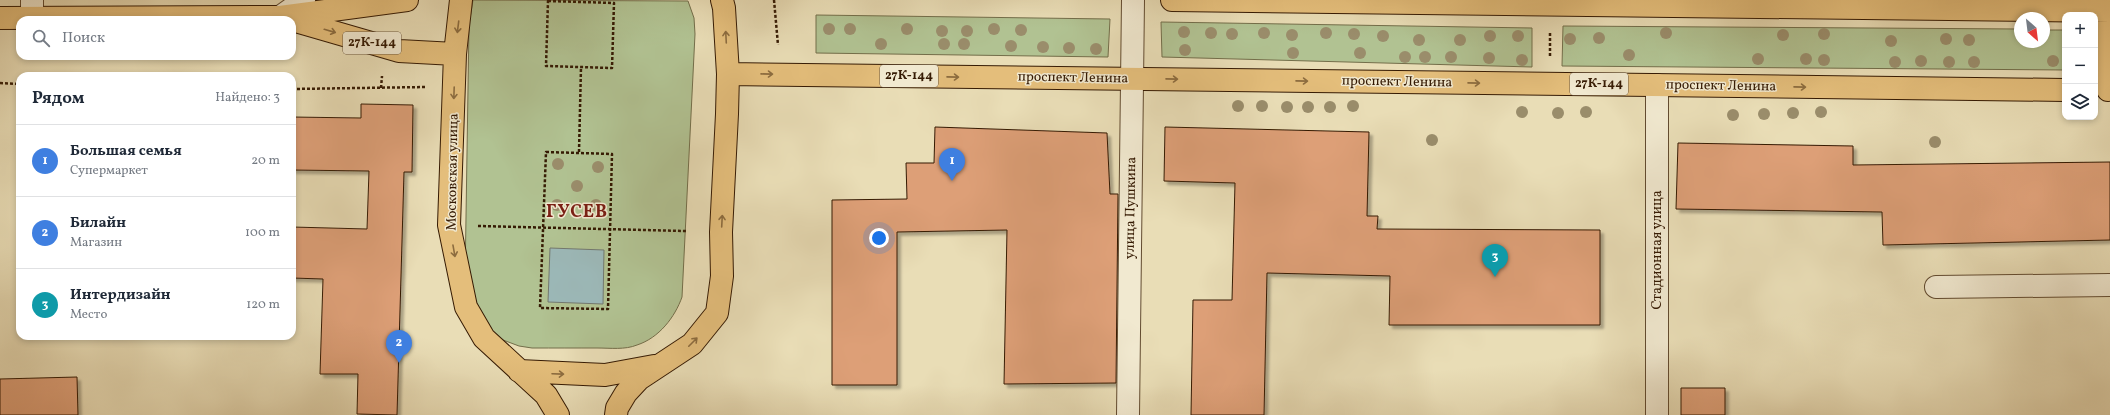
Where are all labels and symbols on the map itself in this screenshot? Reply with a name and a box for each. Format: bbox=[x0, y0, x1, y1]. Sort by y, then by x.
north arrow bbox=[2014, 12, 2050, 48]
one-way arrow bbox=[454, 20, 462, 33]
one-way arrow bbox=[323, 28, 336, 35]
one-way arrow bbox=[722, 31, 730, 44]
road number: 27К-144 bbox=[343, 32, 401, 54]
road number: 27К-144 bbox=[880, 65, 938, 87]
street label: проспект Ленина bbox=[1018, 68, 1128, 88]
one-way arrow bbox=[760, 70, 773, 78]
street label: проспект Ленина bbox=[1342, 72, 1452, 92]
one-way arrow bbox=[946, 73, 959, 80]
road number: 27К-144 bbox=[1570, 73, 1628, 95]
one-way arrow bbox=[1165, 75, 1178, 83]
street label: проспект Ленина bbox=[1666, 76, 1776, 96]
one-way arrow bbox=[1295, 77, 1308, 85]
one-way arrow bbox=[1467, 79, 1480, 87]
one-way arrow bbox=[1793, 83, 1806, 91]
one-way arrow bbox=[450, 86, 458, 99]
street label: Московская улица bbox=[442, 113, 464, 231]
pin: 1 bbox=[939, 148, 965, 181]
street label: улица Пушкина bbox=[1121, 157, 1141, 259]
street label: Стадионная улица bbox=[1648, 190, 1667, 310]
district label: ГУСЕВ bbox=[546, 200, 608, 225]
one-way arrow bbox=[718, 215, 725, 228]
your location bbox=[869, 228, 889, 248]
one-way arrow bbox=[450, 244, 458, 257]
pin: 3 bbox=[1482, 244, 1508, 277]
pin: 2 bbox=[386, 330, 412, 363]
one-way arrow bbox=[688, 337, 697, 347]
one-way arrow bbox=[551, 370, 564, 378]

